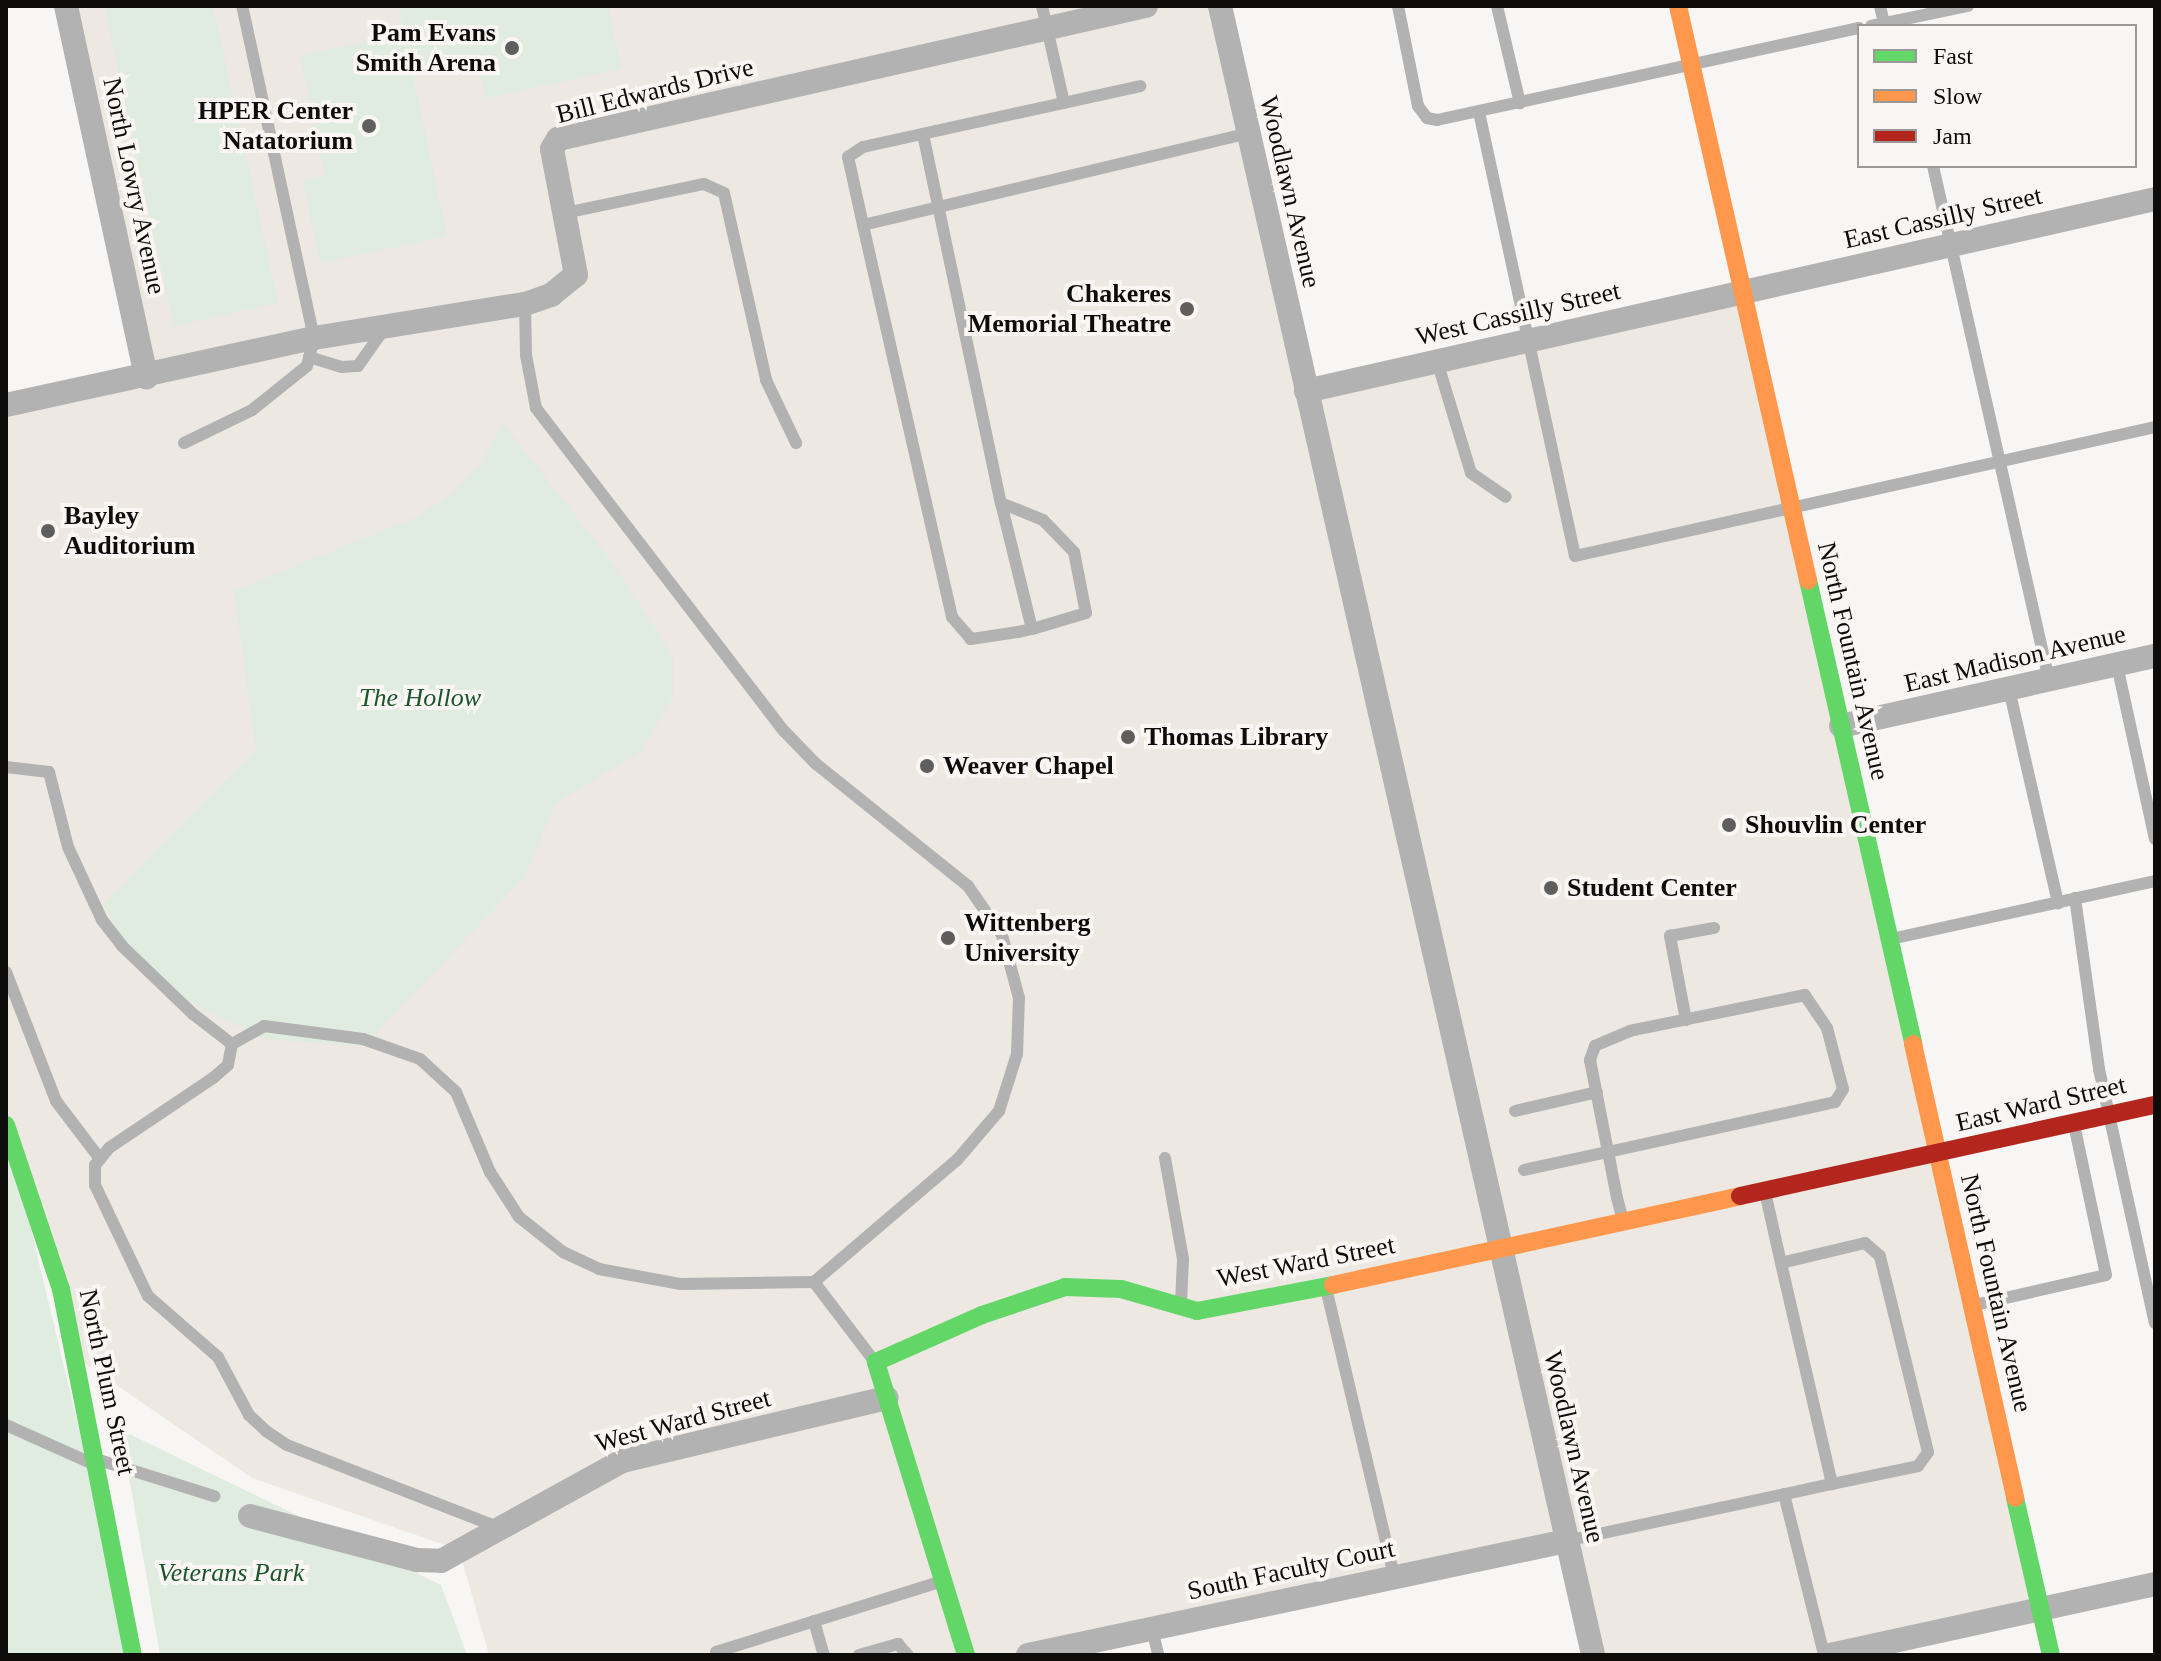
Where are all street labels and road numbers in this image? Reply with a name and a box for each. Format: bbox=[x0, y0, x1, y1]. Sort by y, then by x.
street label: Bill Edwards Drive bbox=[553, 51, 757, 131]
street label: North Lowry Avenue bbox=[96, 74, 172, 298]
street label: Woodlawn Avenue bbox=[1253, 92, 1327, 292]
street label: East Cassilly Street bbox=[1841, 180, 2045, 256]
street label: West Cassilly Street bbox=[1413, 275, 1623, 353]
street label: North Fountain Avenue bbox=[1810, 538, 1896, 784]
street label: East Madison Avenue bbox=[1901, 618, 2129, 700]
street label: East Ward Street bbox=[1953, 1069, 2129, 1139]
street label: North Fountain Avenue bbox=[1953, 1170, 2039, 1416]
street label: West Ward Street bbox=[1214, 1229, 1398, 1295]
street label: North Plum Street bbox=[72, 1286, 142, 1478]
street label: Woodlawn Avenue bbox=[1537, 1347, 1611, 1547]
street label: West Ward Street bbox=[592, 1383, 774, 1459]
street label: South Faculty Court bbox=[1185, 1533, 1397, 1607]

